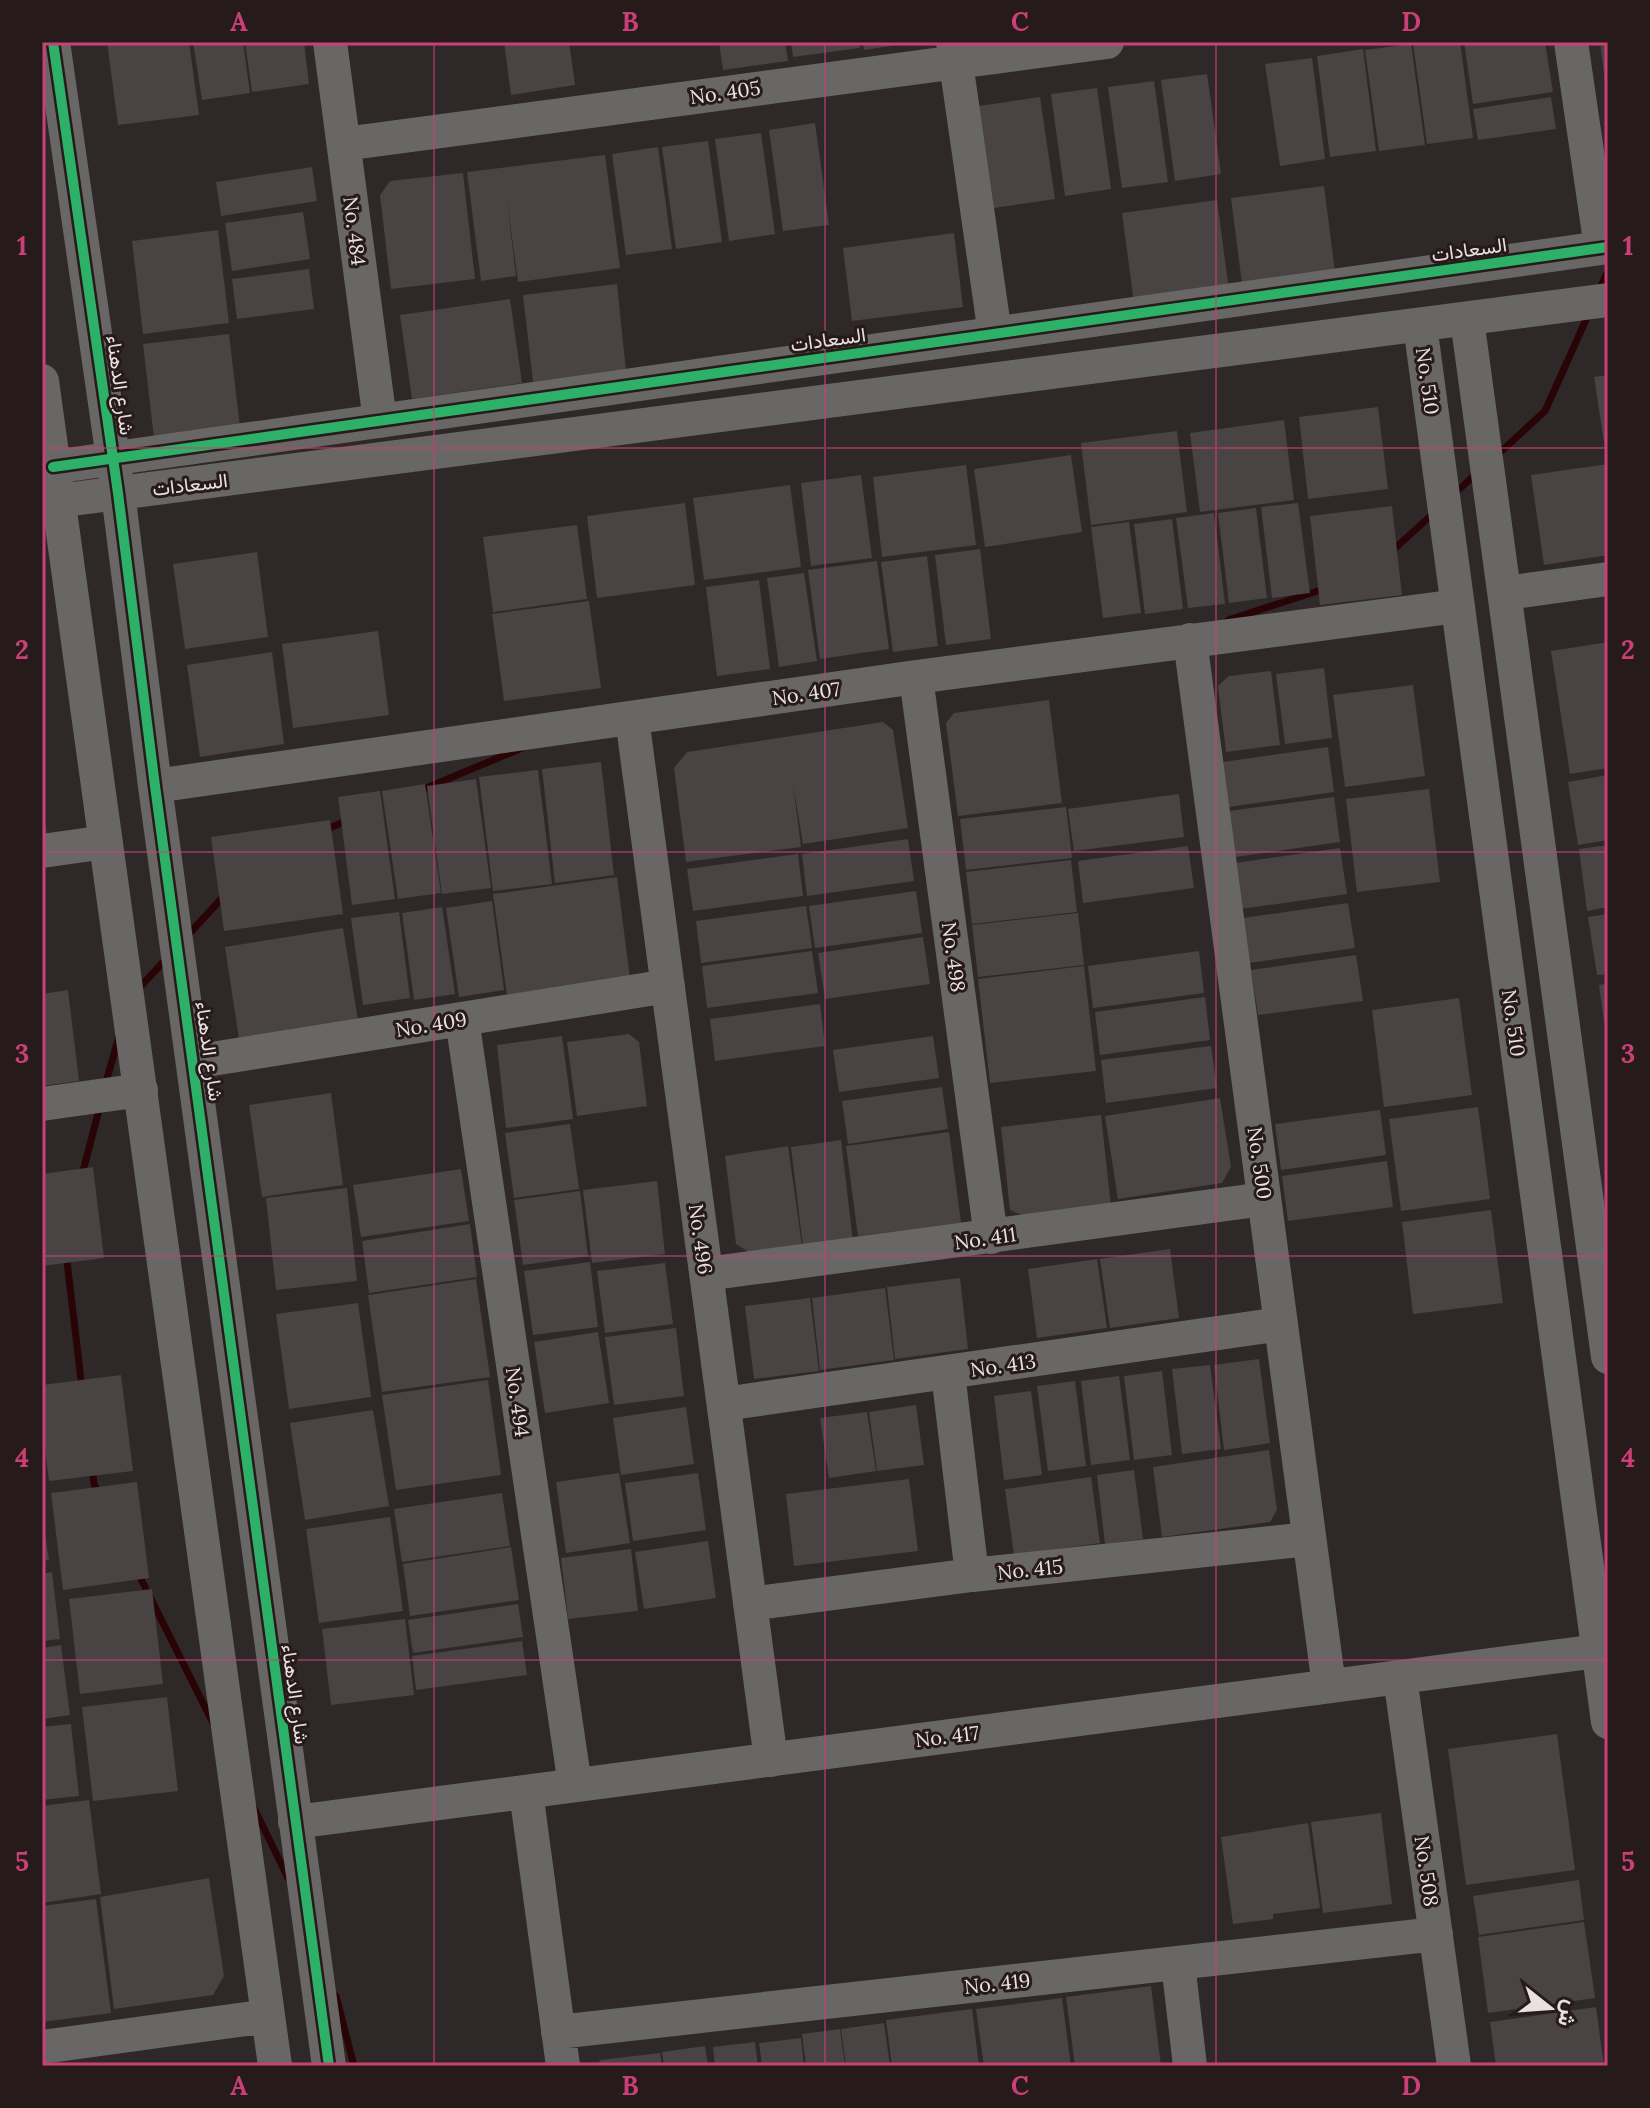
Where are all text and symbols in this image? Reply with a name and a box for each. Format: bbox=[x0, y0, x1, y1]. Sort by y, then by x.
text: A bbox=[230, 5, 248, 38]
text: B bbox=[621, 5, 639, 38]
text: C bbox=[1011, 5, 1029, 38]
text: D bbox=[1401, 5, 1421, 38]
street label: No. 405 bbox=[688, 75, 762, 109]
street label: No. 484 bbox=[338, 195, 372, 267]
text: 1 bbox=[17, 229, 27, 262]
text: 1 bbox=[1623, 229, 1633, 262]
street label: السعادات bbox=[1430, 231, 1508, 267]
street label: السعادات bbox=[789, 321, 867, 357]
street label: شارع الدهناء bbox=[100, 333, 140, 437]
street label: No. 510 bbox=[1411, 346, 1445, 416]
street label: السعادات bbox=[151, 467, 229, 501]
text: 2 bbox=[15, 633, 29, 666]
text: 2 bbox=[1621, 633, 1635, 666]
street label: No. 407 bbox=[770, 676, 842, 710]
street label: No. 498 bbox=[937, 920, 971, 994]
street label: No. 510 bbox=[1497, 988, 1531, 1058]
street label: شارع الدهناء bbox=[189, 999, 229, 1103]
street label: No. 409 bbox=[394, 1006, 468, 1042]
text: 3 bbox=[15, 1037, 29, 1070]
text: 3 bbox=[1621, 1037, 1635, 1070]
street label: No. 500 bbox=[1243, 1125, 1277, 1201]
street label: No. 496 bbox=[684, 1202, 718, 1276]
street label: No. 411 bbox=[952, 1221, 1018, 1255]
street label: No. 413 bbox=[968, 1348, 1038, 1382]
street label: No. 494 bbox=[501, 1366, 535, 1439]
text: 4 bbox=[15, 1441, 29, 1474]
text: 4 bbox=[1621, 1441, 1635, 1474]
street label: No. 415 bbox=[996, 1553, 1064, 1585]
street label: شارع الدهناء bbox=[275, 1642, 315, 1746]
street label: No. 417 bbox=[914, 1720, 980, 1752]
street label: No. 508 bbox=[1410, 1834, 1444, 1908]
text: 5 bbox=[15, 1845, 29, 1878]
text: 5 bbox=[1621, 1845, 1635, 1878]
street label: No. 419 bbox=[963, 1967, 1031, 1999]
north arrow bbox=[1510, 1968, 1590, 2048]
text: ش bbox=[1552, 1997, 1586, 2031]
text: A bbox=[230, 2069, 248, 2102]
text: B bbox=[621, 2069, 639, 2102]
text: C bbox=[1011, 2069, 1029, 2102]
text: D bbox=[1401, 2069, 1421, 2102]

